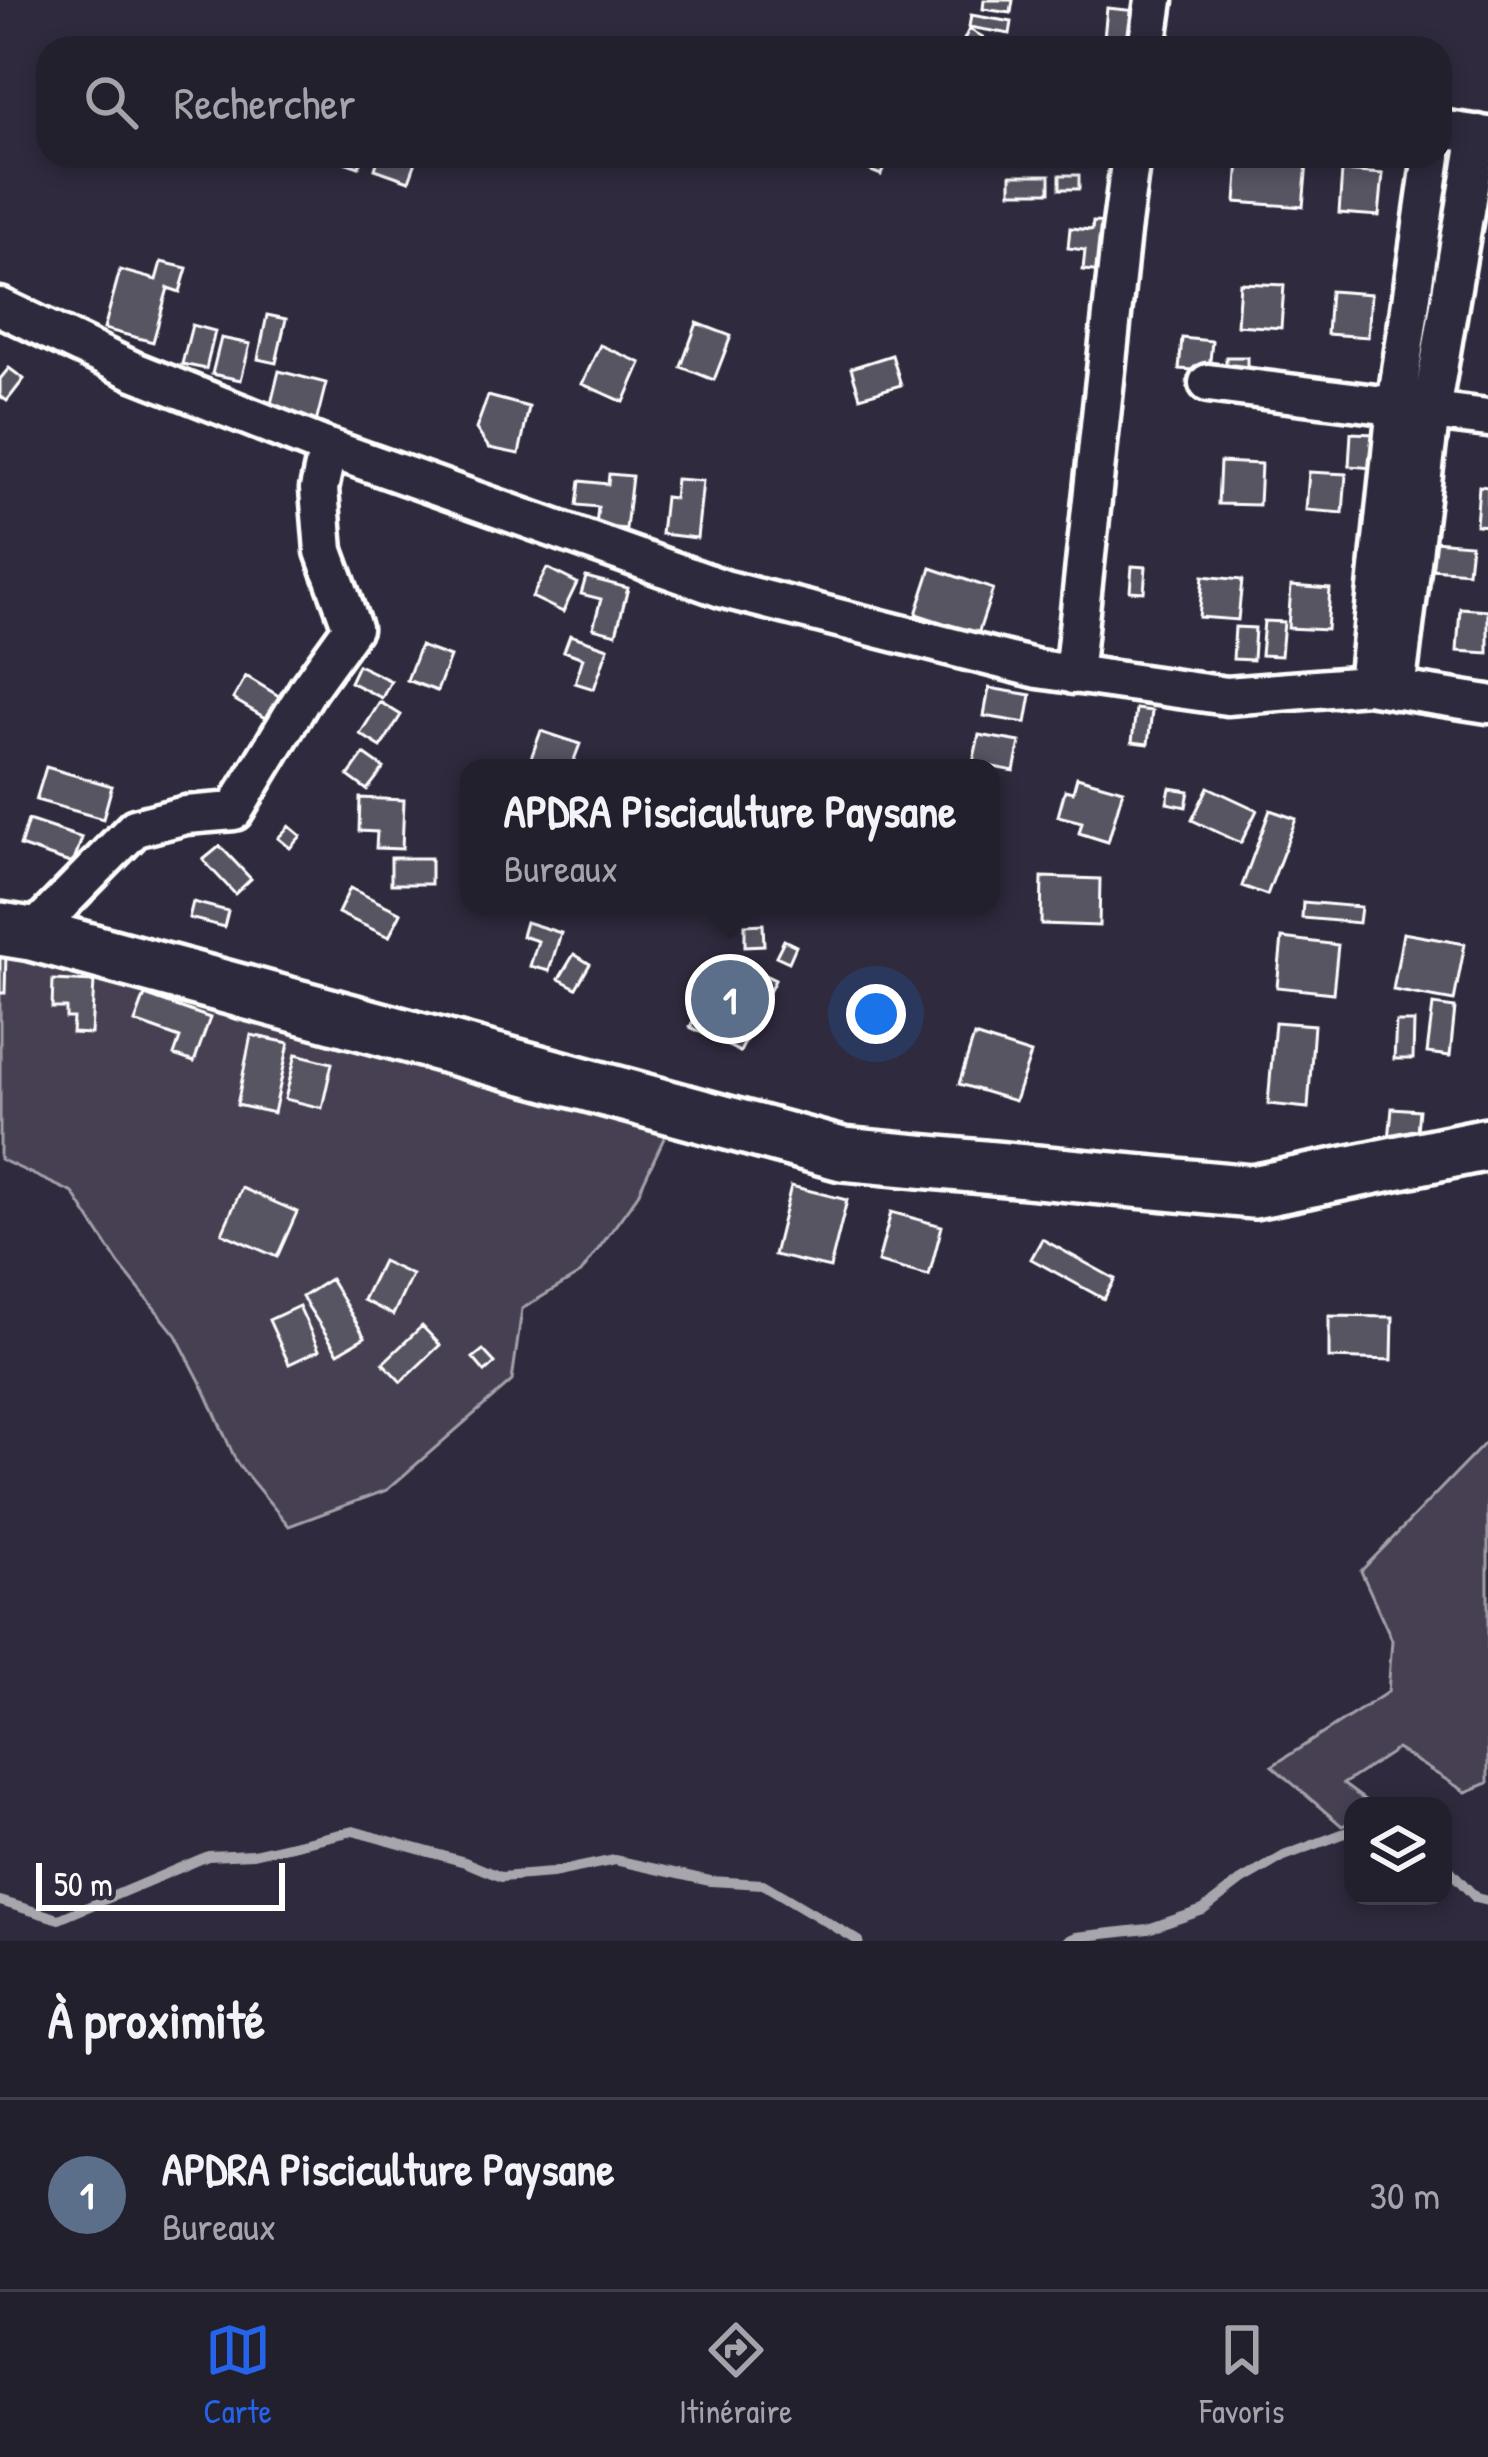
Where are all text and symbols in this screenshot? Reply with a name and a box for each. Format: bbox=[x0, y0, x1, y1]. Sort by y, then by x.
search box bbox=[36, 36, 1452, 168]
icon: search bbox=[78, 69, 144, 135]
text: Rechercher bbox=[174, 72, 356, 133]
popup bbox=[460, 759, 1000, 915]
text: APDRA Pisciculture Paysane bbox=[504, 780, 956, 841]
text: Bureaux bbox=[504, 841, 618, 894]
pin: 1 bbox=[691, 954, 769, 1044]
your location bbox=[846, 984, 906, 1044]
map controls bbox=[1344, 1797, 1452, 1905]
button: layers bbox=[1344, 1797, 1452, 1905]
scale bar bbox=[36, 1857, 285, 1910]
text: 50 m bbox=[54, 1862, 113, 1906]
text: À proximité bbox=[48, 1985, 265, 2054]
text: APDRA Pisciculture Paysane bbox=[162, 2138, 614, 2199]
text: 1 bbox=[80, 2168, 94, 2221]
text: 30 m bbox=[1370, 2168, 1440, 2221]
text: Bureaux bbox=[162, 2199, 276, 2252]
tab: Carte bbox=[204, 2317, 272, 2433]
tab: Itinéraire bbox=[679, 2317, 792, 2433]
tab: Favoris bbox=[1200, 2317, 1284, 2433]

